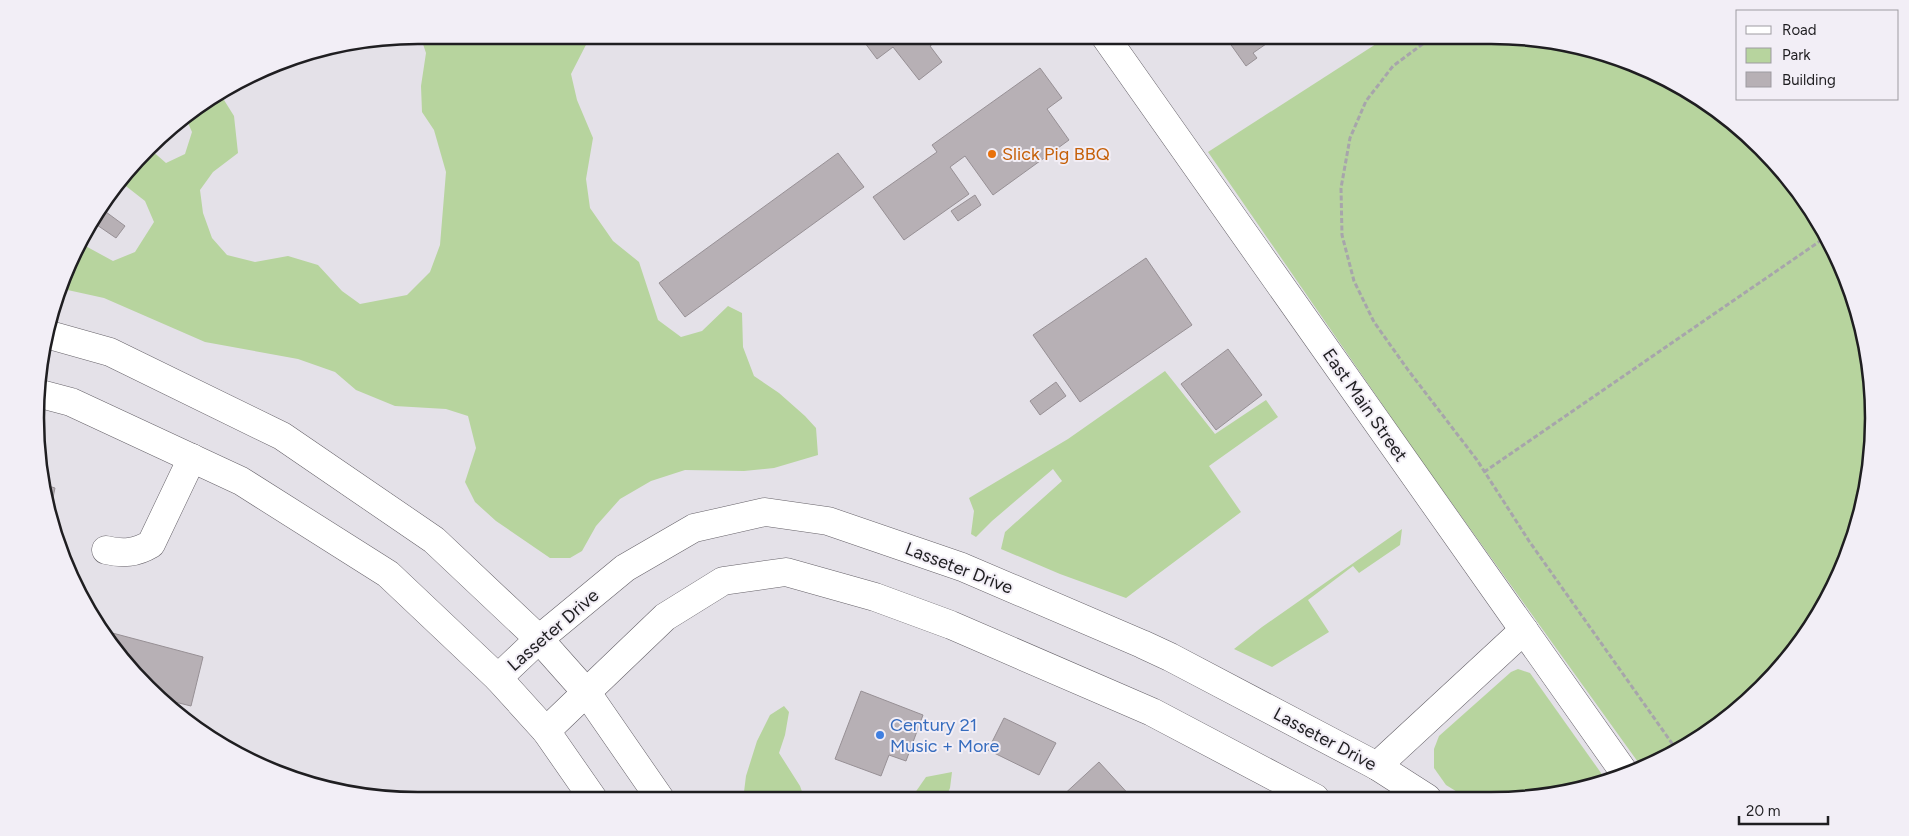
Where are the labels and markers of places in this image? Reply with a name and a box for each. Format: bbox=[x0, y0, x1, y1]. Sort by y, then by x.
place label: Slick Pig BBQ bbox=[1002, 143, 1110, 165]
marker: Slick Pig BBQ bbox=[986, 148, 998, 160]
place label: Century 21 Music + More bbox=[890, 714, 999, 757]
marker: Century 21 Music + More bbox=[874, 729, 886, 741]

